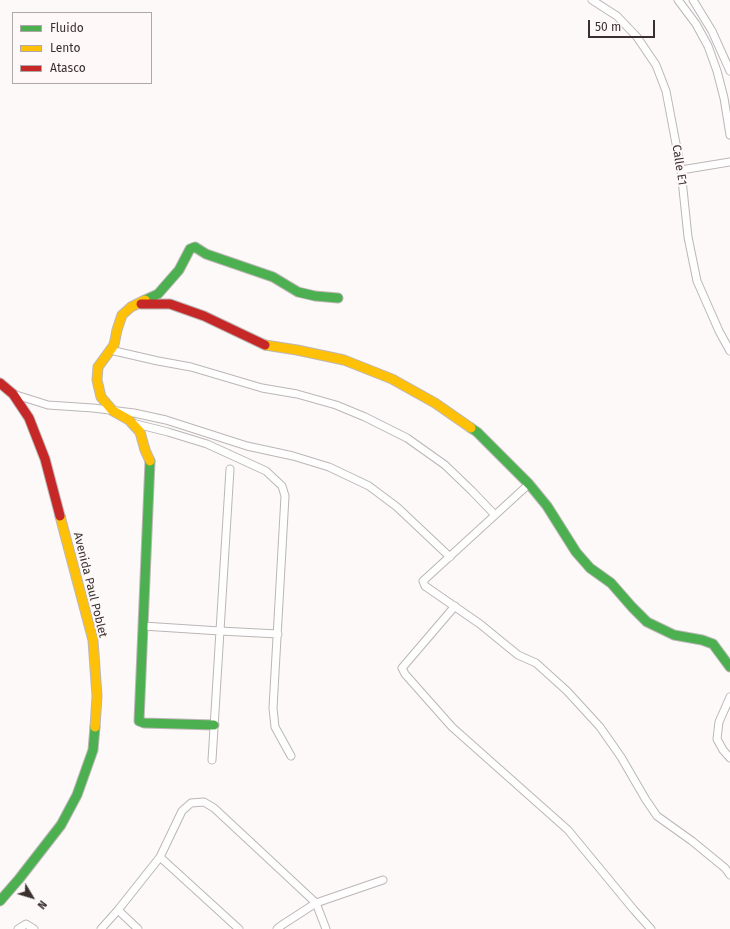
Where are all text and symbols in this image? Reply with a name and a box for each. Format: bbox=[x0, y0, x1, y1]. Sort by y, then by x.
legend bbox=[12, 12, 152, 84]
scale bar bbox=[590, 12, 657, 38]
text: 50 m bbox=[595, 20, 621, 34]
text: Fluido bbox=[50, 21, 84, 35]
text: Lento bbox=[50, 41, 80, 55]
text: Atasco bbox=[50, 61, 86, 75]
street label: Calle E1 bbox=[669, 144, 689, 186]
street label: Avenida Paul Poblet bbox=[70, 531, 110, 639]
north arrow bbox=[12, 877, 52, 917]
text: N bbox=[34, 898, 49, 912]

